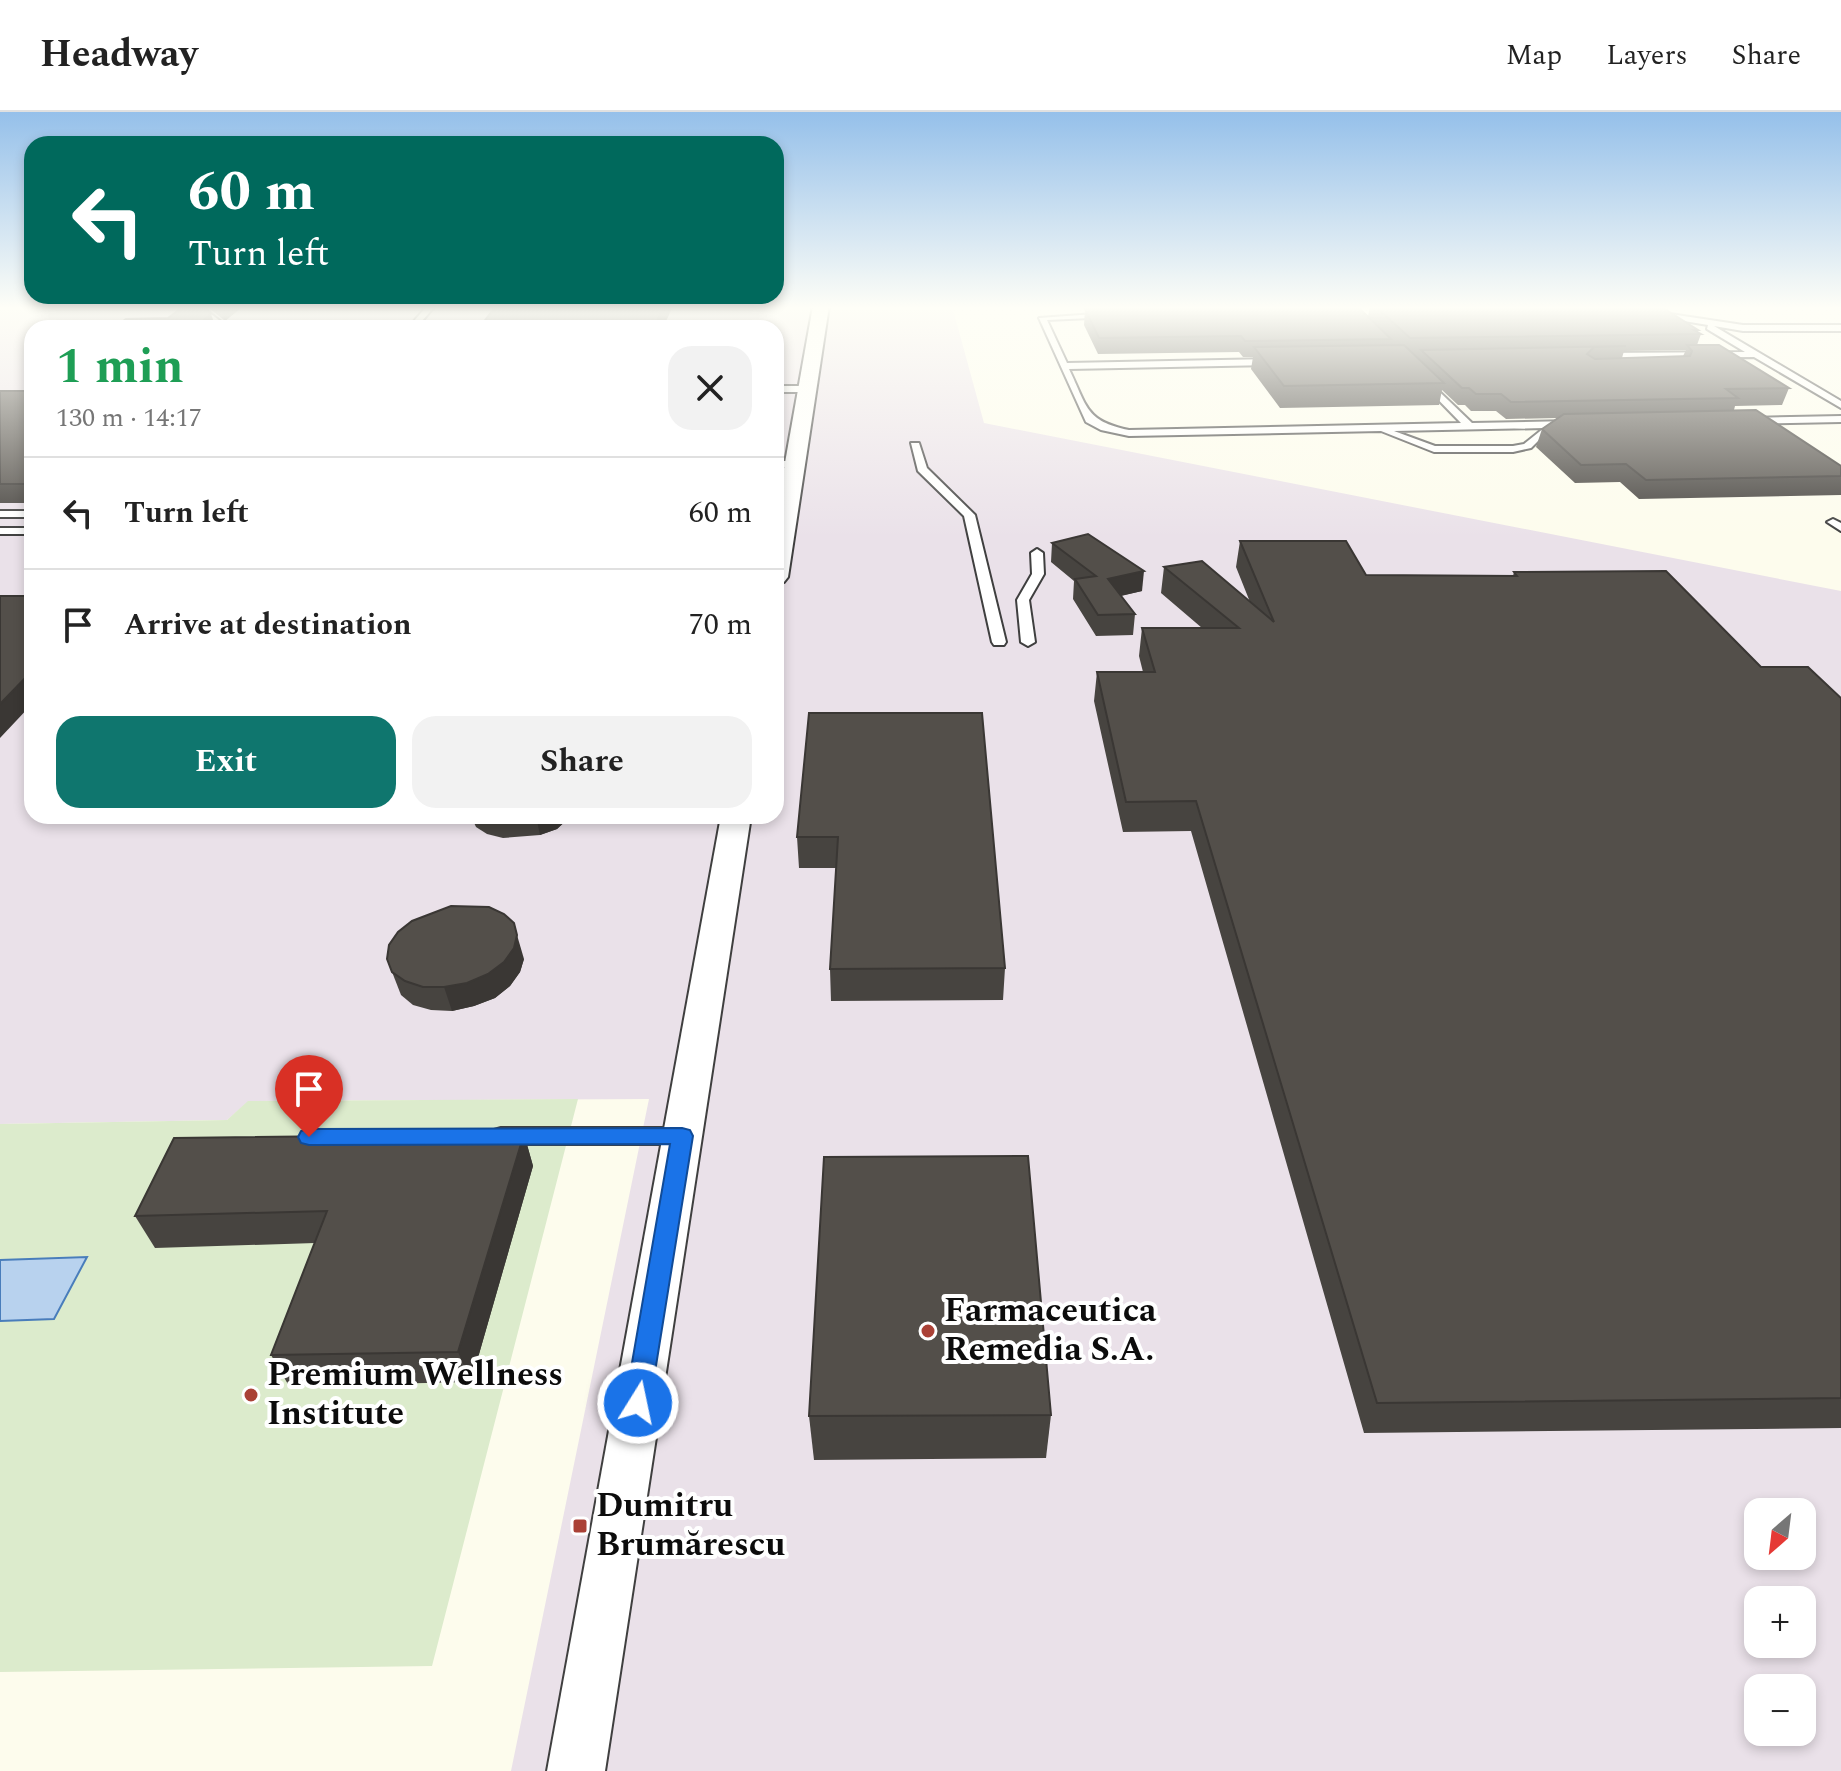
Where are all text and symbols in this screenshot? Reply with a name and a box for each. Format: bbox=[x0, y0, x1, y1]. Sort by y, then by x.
text: Headway bbox=[40, 26, 198, 84]
text: Map bbox=[1506, 34, 1562, 77]
text: Layers bbox=[1606, 34, 1688, 77]
text: Share bbox=[1732, 34, 1801, 77]
text: 60 m bbox=[188, 150, 315, 235]
icon: left bbox=[56, 168, 160, 272]
text: Turn left bbox=[188, 227, 329, 282]
text: 1 min bbox=[56, 331, 184, 404]
button: close bbox=[668, 346, 752, 430]
text: 130 m · 14:17 bbox=[56, 398, 202, 438]
text: Turn left bbox=[124, 490, 249, 536]
text: 60 m bbox=[689, 490, 752, 536]
icon: left bbox=[56, 491, 100, 535]
text: Arrive at destination bbox=[124, 602, 411, 648]
text: 70 m bbox=[689, 602, 752, 648]
icon: arrive bbox=[56, 603, 100, 647]
button: Exit bbox=[56, 716, 396, 808]
button: Share bbox=[412, 716, 752, 808]
pin bbox=[275, 1055, 343, 1137]
icon: arrive bbox=[287, 1067, 331, 1111]
place label: Farmaceutica Remedia S.A. bbox=[944, 1285, 1157, 1376]
marker: Farmaceutica Remedia S.A. bbox=[919, 1322, 937, 1340]
place label: Premium Wellness Institute bbox=[267, 1349, 563, 1440]
position arrow bbox=[596, 1361, 680, 1445]
marker: Premium Wellness Institute bbox=[242, 1386, 260, 1404]
place label: Dumitru Brumărescu bbox=[596, 1480, 785, 1571]
north arrow bbox=[1744, 1498, 1816, 1570]
map controls bbox=[1744, 1498, 1816, 1746]
marker: Dumitru Brumărescu bbox=[571, 1517, 589, 1535]
button: + bbox=[1744, 1586, 1816, 1658]
button: − bbox=[1744, 1674, 1816, 1746]

